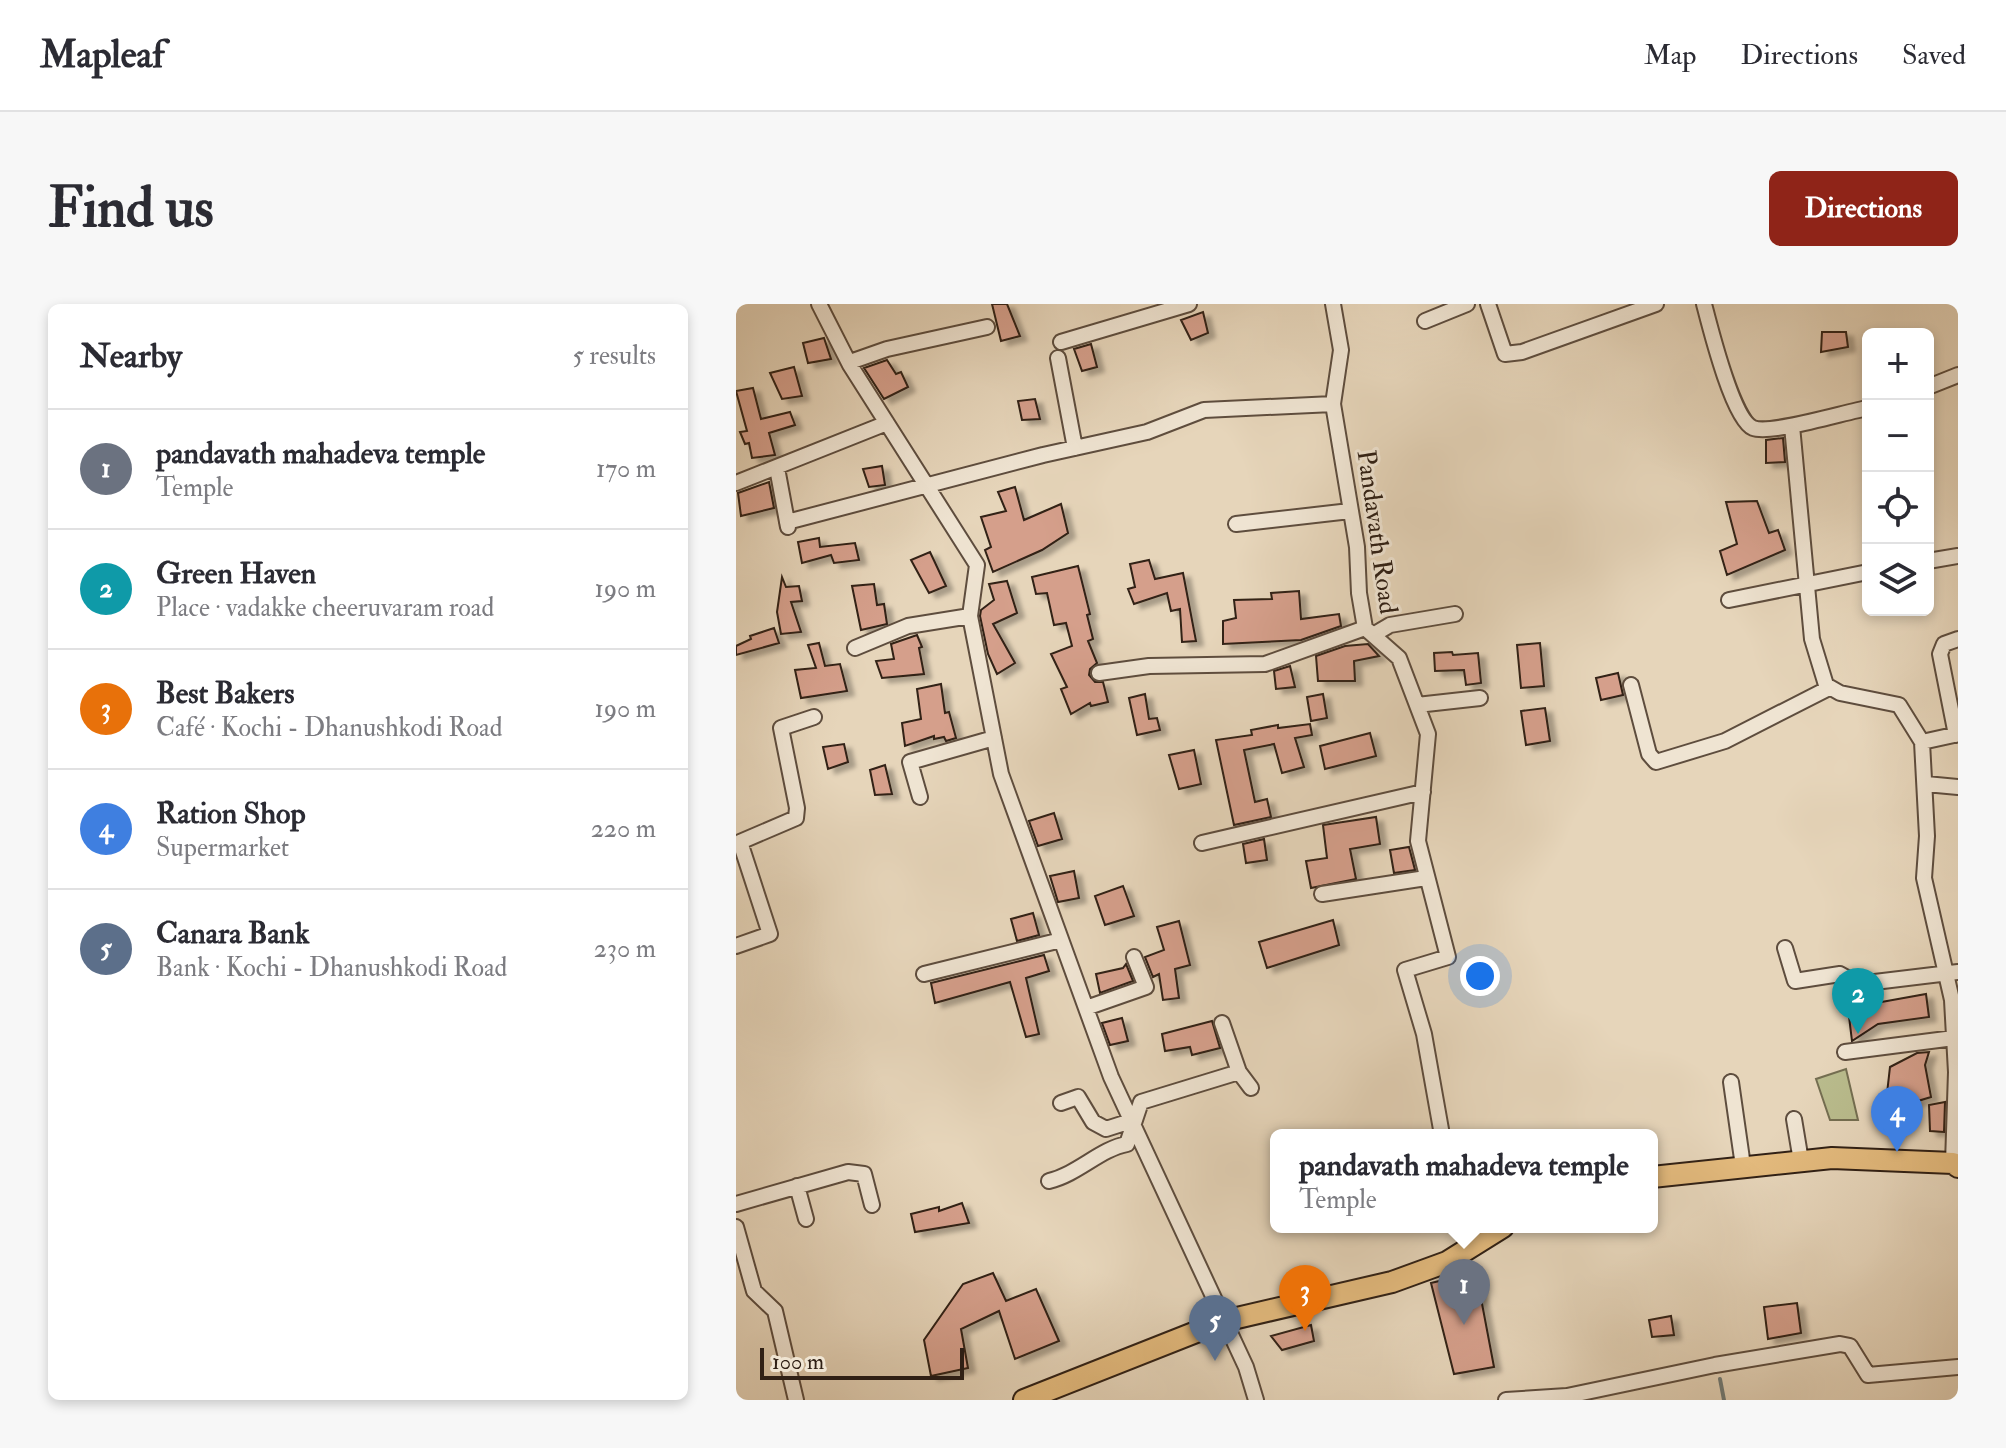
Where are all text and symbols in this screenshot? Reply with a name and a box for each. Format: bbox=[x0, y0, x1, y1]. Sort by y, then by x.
text: Mapleaf bbox=[40, 31, 165, 79]
text: Map bbox=[1644, 38, 1697, 73]
text: Directions bbox=[1741, 38, 1858, 73]
text: Saved bbox=[1902, 38, 1966, 73]
button: Directions bbox=[1769, 171, 1958, 246]
text: Find us bbox=[48, 173, 214, 244]
map controls bbox=[1862, 328, 1934, 616]
button: + bbox=[1862, 328, 1934, 400]
text: Nearby bbox=[80, 335, 182, 378]
text: 5 results bbox=[572, 340, 656, 372]
button: − bbox=[1862, 400, 1934, 472]
text: pandavath mahadeva temple bbox=[156, 435, 485, 472]
street label: Pandavath Road bbox=[1350, 448, 1404, 616]
text: 1 bbox=[101, 453, 111, 485]
text: 170 m bbox=[596, 453, 656, 485]
text: Temple bbox=[156, 472, 233, 504]
button: locate bbox=[1862, 472, 1934, 544]
button: layers bbox=[1862, 544, 1934, 616]
text: Green Haven bbox=[156, 555, 316, 592]
text: 2 bbox=[99, 573, 113, 605]
text: 190 m bbox=[595, 573, 656, 605]
text: Place · vadakke cheeruvaram road bbox=[156, 592, 494, 624]
text: Best Bakers bbox=[156, 675, 294, 712]
text: 3 bbox=[101, 693, 111, 725]
text: 190 m bbox=[595, 693, 656, 725]
text: Café · Kochi - Dhanushkodi Road bbox=[156, 712, 503, 744]
text: Ration Shop bbox=[156, 795, 306, 832]
text: 4 bbox=[99, 813, 113, 845]
text: 220 m bbox=[591, 813, 656, 845]
text: Supermarket bbox=[156, 832, 289, 864]
text: Canara Bank bbox=[156, 915, 310, 952]
text: 5 bbox=[100, 933, 112, 965]
text: 230 m bbox=[594, 933, 656, 965]
text: Bank · Kochi - Dhanushkodi Road bbox=[156, 952, 507, 984]
your location bbox=[1460, 956, 1500, 996]
pin: 2 bbox=[1832, 968, 1884, 1034]
pin: 4 bbox=[1871, 1086, 1923, 1152]
popup bbox=[1270, 1129, 1658, 1233]
text: pandavath mahadeva temple bbox=[1299, 1147, 1629, 1184]
text: Temple bbox=[1299, 1184, 1377, 1216]
pin: 1 bbox=[1438, 1259, 1490, 1325]
pin: 3 bbox=[1279, 1265, 1331, 1331]
pin: 5 bbox=[1189, 1295, 1241, 1361]
scale bar bbox=[760, 1344, 964, 1380]
text: 100 m bbox=[772, 1348, 824, 1376]

